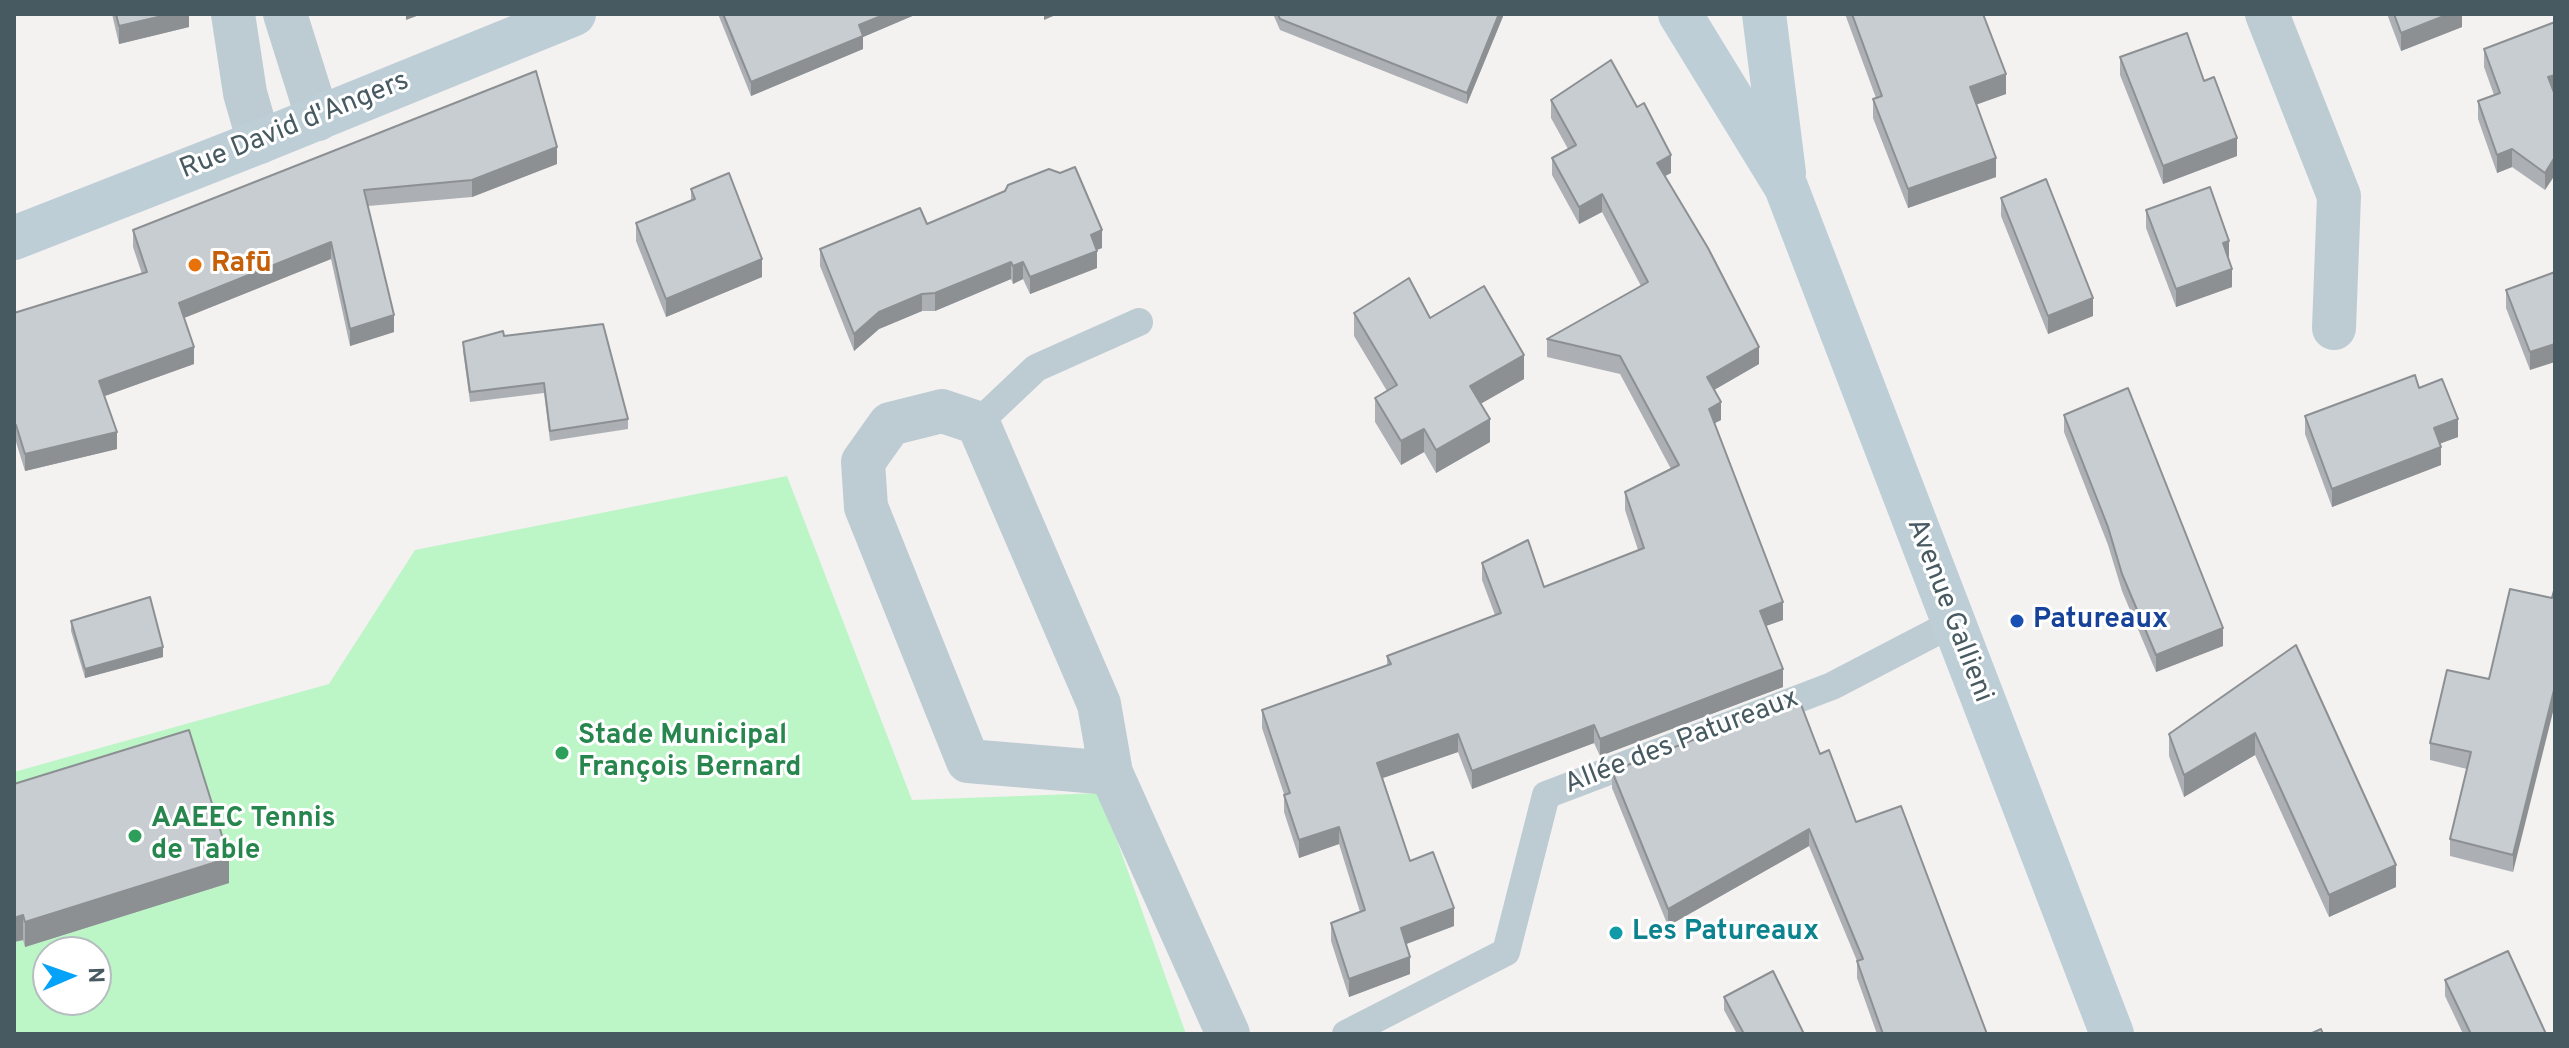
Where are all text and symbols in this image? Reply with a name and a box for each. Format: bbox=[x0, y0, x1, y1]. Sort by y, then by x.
street label: Rue David d'Angers bbox=[176, 66, 414, 188]
place label: Rafū bbox=[211, 248, 272, 282]
marker: Rafū bbox=[186, 256, 204, 274]
street label: Avenue Gallieni bbox=[1898, 514, 1998, 708]
place label: Patureaux bbox=[2033, 604, 2168, 638]
marker: Patureaux bbox=[2008, 612, 2026, 630]
street label: Allée des Patureaux bbox=[1560, 683, 1804, 803]
place label: Stade Municipal François Bernard bbox=[578, 720, 801, 786]
marker: Stade Municipal François Bernard bbox=[553, 744, 571, 762]
place label: AAEEC Tennis de Table bbox=[151, 803, 336, 869]
marker: AAEEC Tennis de Table bbox=[126, 827, 144, 845]
place label: Les Patureaux bbox=[1632, 916, 1819, 950]
marker: Les Patureaux bbox=[1607, 924, 1625, 942]
north arrow bbox=[32, 936, 112, 1016]
text: N bbox=[81, 967, 108, 984]

